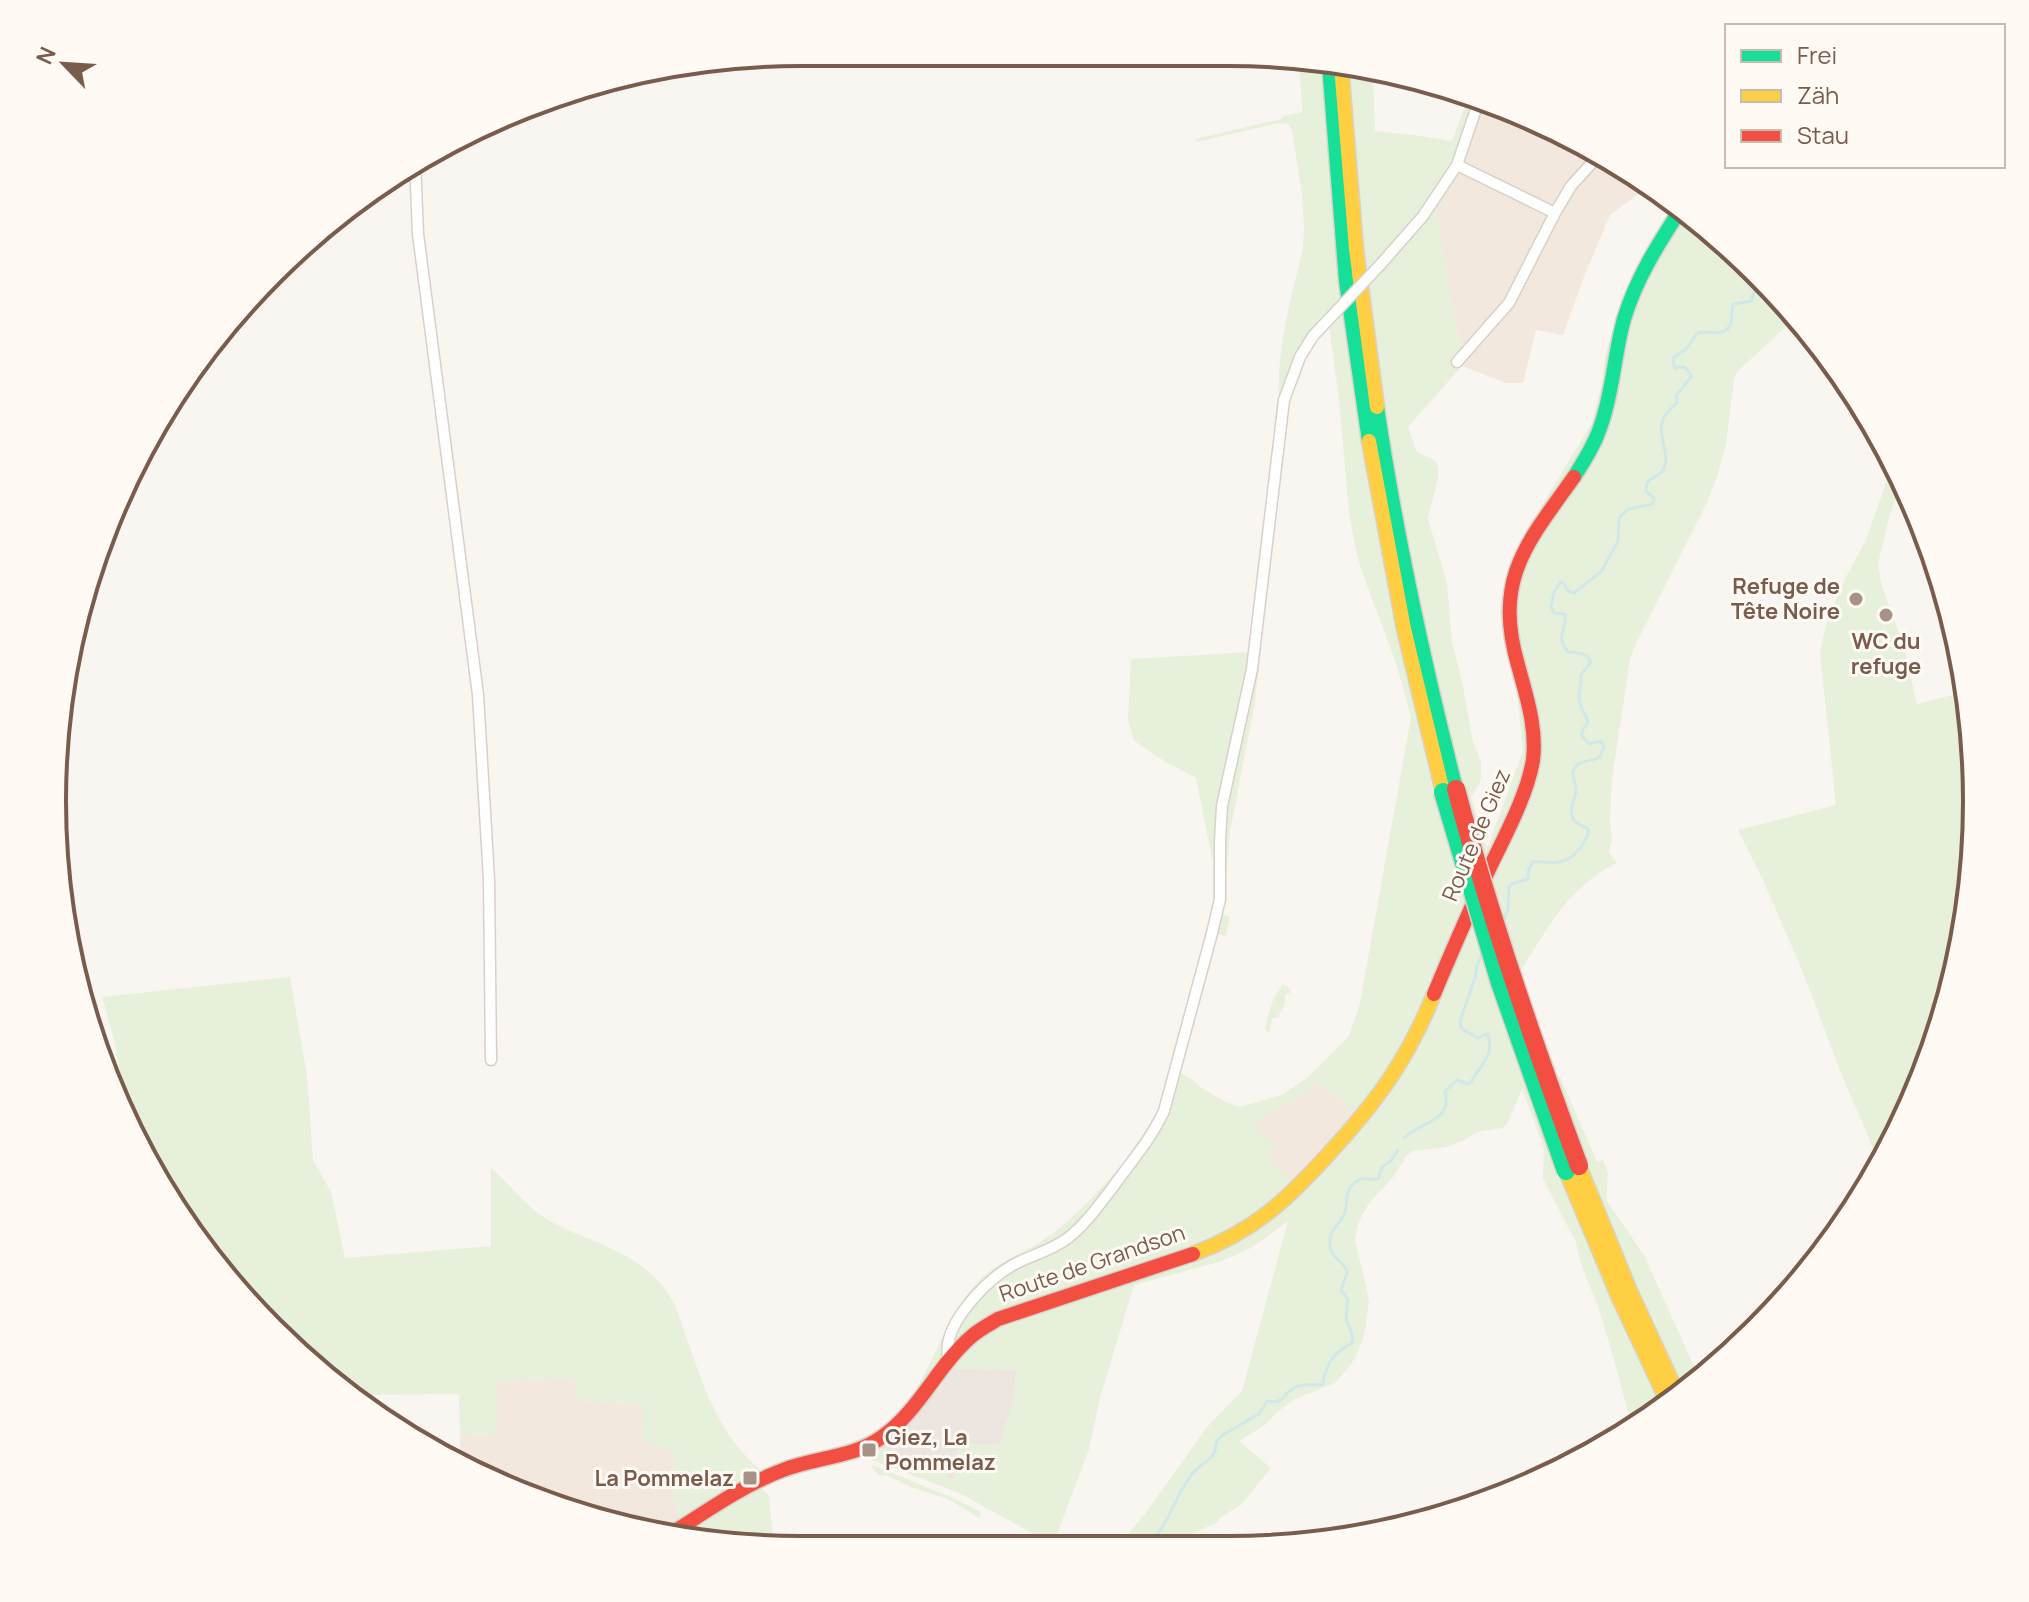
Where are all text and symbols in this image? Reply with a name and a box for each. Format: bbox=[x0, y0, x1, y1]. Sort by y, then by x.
north arrow bbox=[24, 24, 104, 104]
legend bbox=[1725, 24, 2005, 168]
text: Frei bbox=[1797, 38, 1837, 71]
text: N bbox=[29, 42, 63, 69]
text: Zäh bbox=[1797, 78, 1839, 111]
text: Stau bbox=[1797, 118, 1849, 151]
place label: Refuge de Tête Noire bbox=[1731, 571, 1840, 626]
marker: Refuge de Tête Noire bbox=[1847, 590, 1865, 608]
marker: WC du refuge bbox=[1877, 606, 1895, 624]
place label: WC du refuge bbox=[1851, 626, 1921, 681]
street label: Route de Giez bbox=[1435, 764, 1517, 906]
street label: Route de Grandson bbox=[995, 1217, 1189, 1309]
place label: Giez, La Pommelaz bbox=[885, 1422, 996, 1477]
marker: Giez, La Pommelaz bbox=[860, 1441, 878, 1459]
place label: La Pommelaz bbox=[595, 1463, 734, 1493]
marker: La Pommelaz bbox=[741, 1469, 759, 1487]

